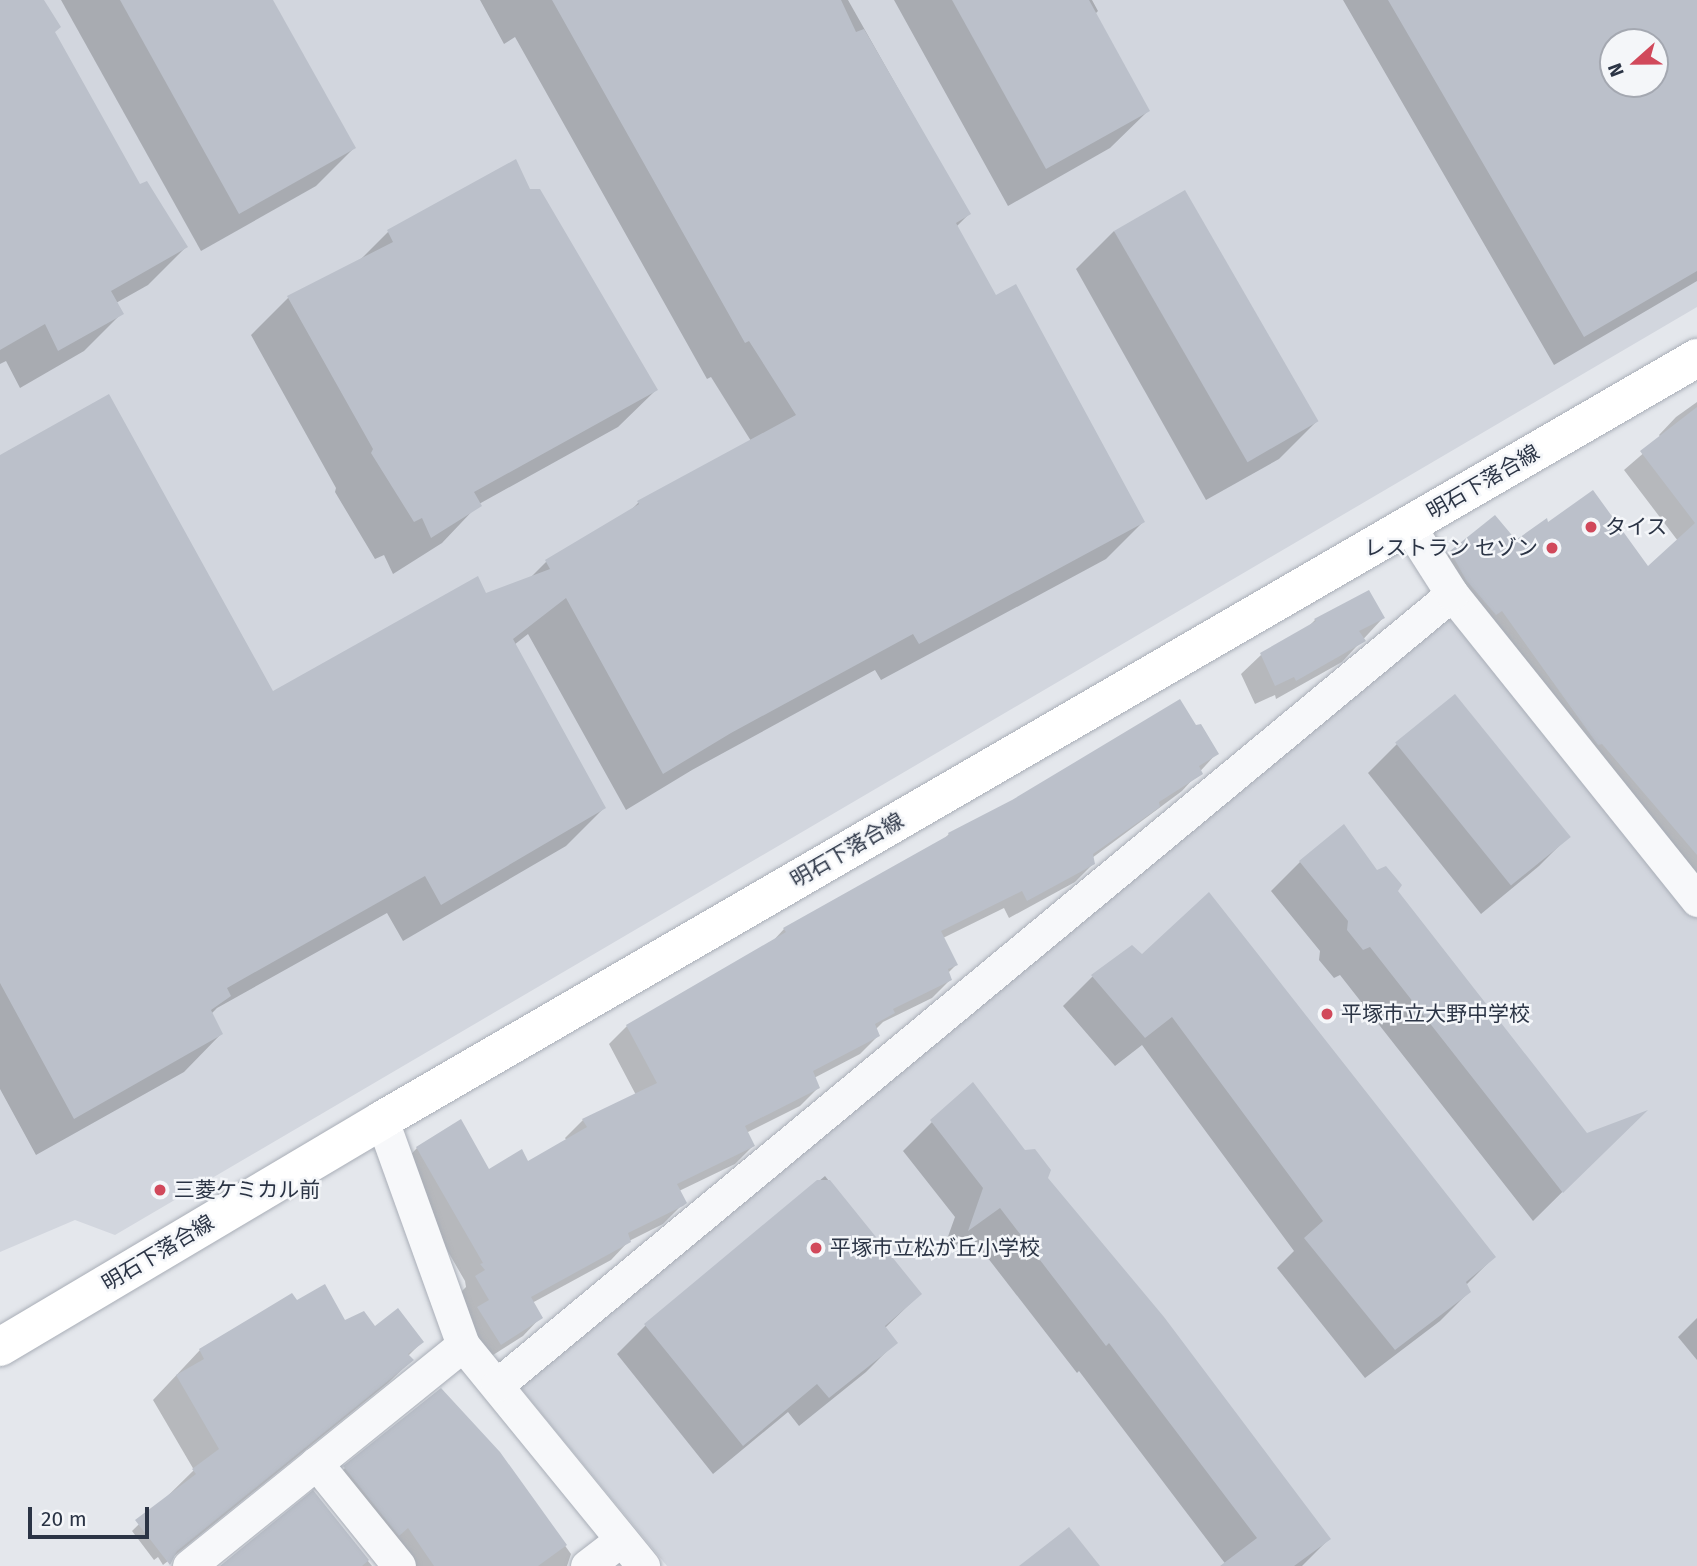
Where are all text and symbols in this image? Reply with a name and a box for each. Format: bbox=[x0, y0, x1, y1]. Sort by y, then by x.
north arrow bbox=[1599, 28, 1669, 98]
text: N bbox=[1603, 60, 1629, 80]
street label: 明石下落合線 bbox=[1422, 440, 1544, 524]
place label: タイス bbox=[1605, 514, 1668, 540]
marker: タイス bbox=[1583, 519, 1599, 535]
place label: レストラン セゾン bbox=[1364, 535, 1538, 561]
marker: レストラン セゾン bbox=[1544, 540, 1560, 556]
street label: 明石下落合線 bbox=[786, 808, 908, 892]
place label: 平塚市立大野中学校 bbox=[1341, 1001, 1530, 1027]
marker: 平塚市立大野中学校 bbox=[1319, 1006, 1335, 1022]
place label: 三菱ケミカル前 bbox=[174, 1177, 321, 1203]
marker: 三菱ケミカル前 bbox=[152, 1182, 168, 1198]
street label: 明石下落合線 bbox=[98, 1210, 218, 1296]
place label: 平塚市立松が丘小学校 bbox=[830, 1235, 1040, 1261]
marker: 平塚市立松が丘小学校 bbox=[808, 1240, 824, 1256]
scale bar bbox=[32, 1492, 152, 1536]
text: 20 m bbox=[41, 1506, 87, 1532]

